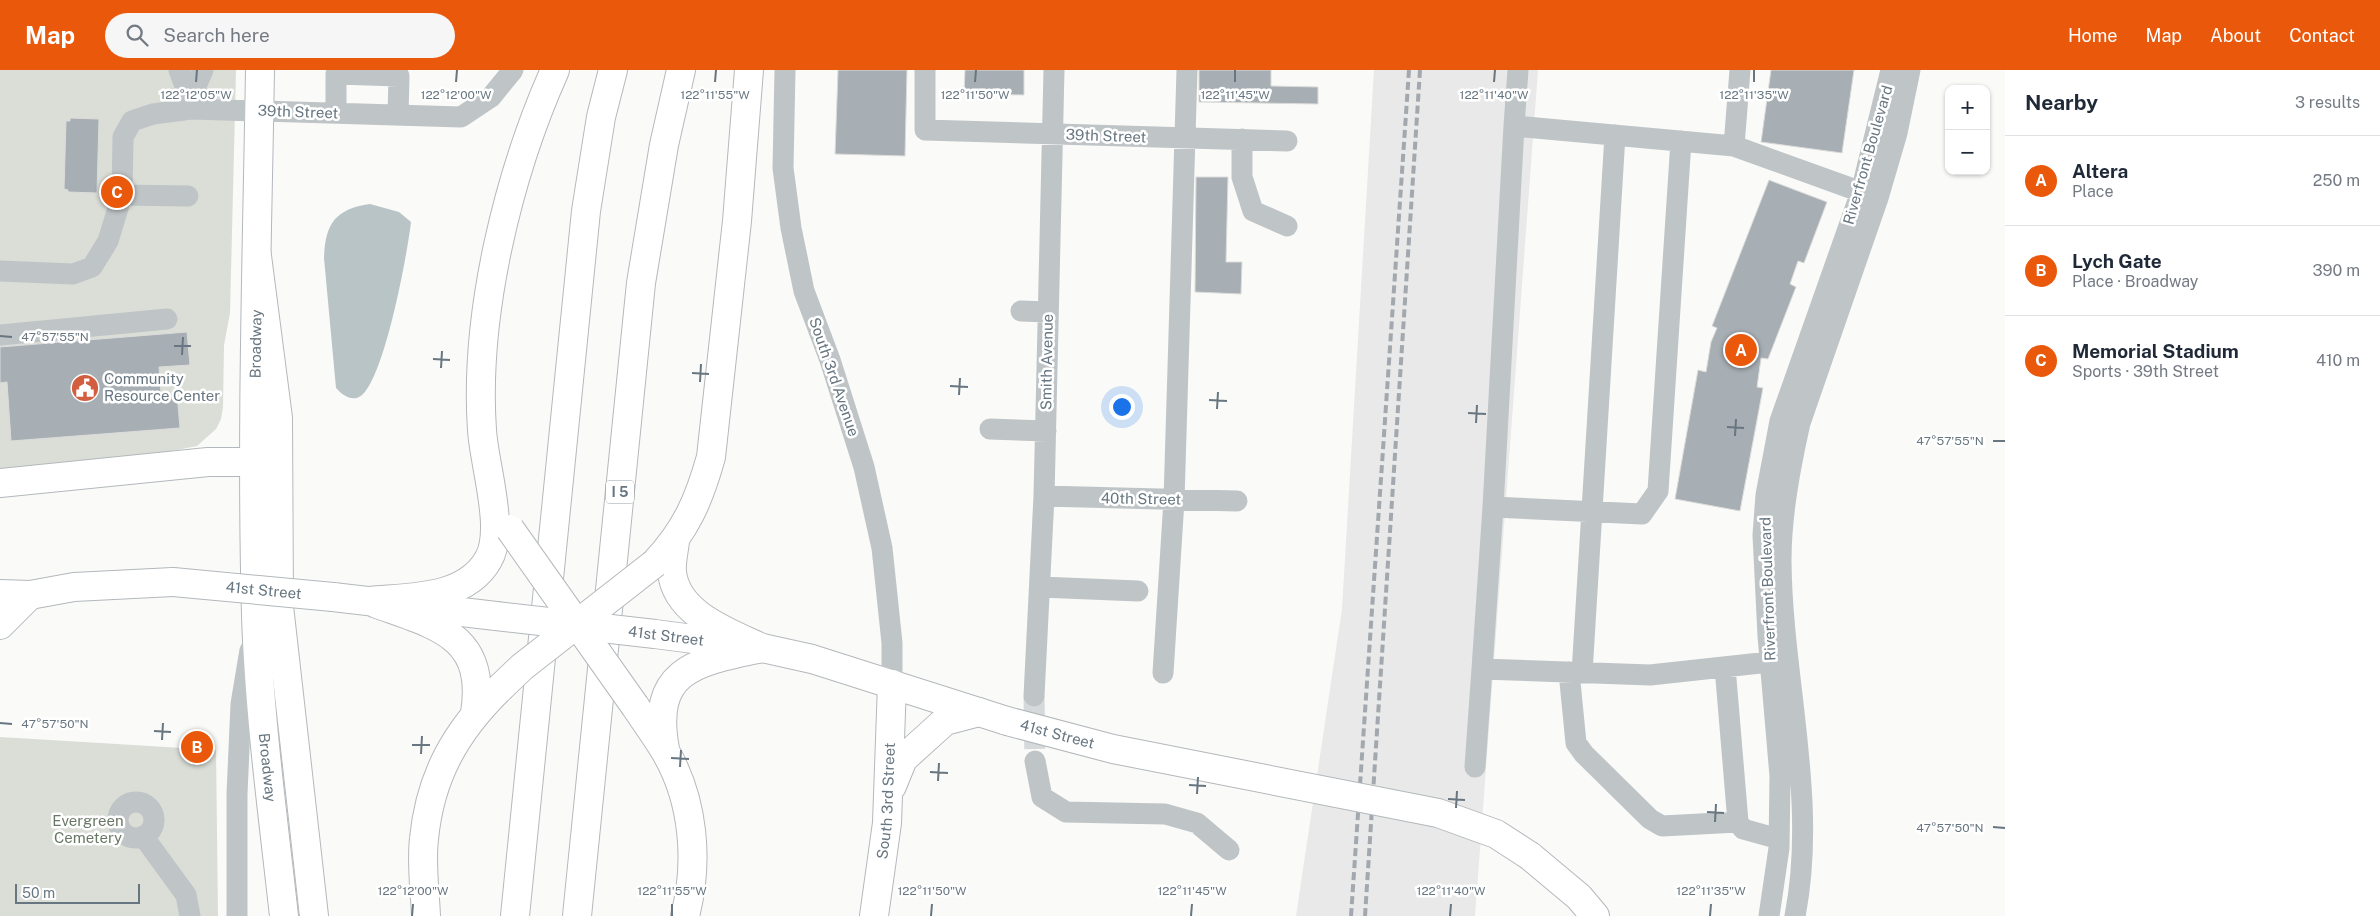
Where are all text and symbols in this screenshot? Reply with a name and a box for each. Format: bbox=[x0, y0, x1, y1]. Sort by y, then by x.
search box bbox=[105, 13, 455, 58]
text: Map bbox=[25, 21, 75, 49]
icon: search bbox=[123, 21, 151, 49]
text: Search here bbox=[163, 24, 270, 46]
text: Home bbox=[2068, 25, 2118, 46]
text: Map bbox=[2146, 25, 2182, 46]
text: About bbox=[2210, 25, 2261, 46]
text: Contact bbox=[2289, 25, 2355, 46]
street label: Riverfront Boulevard bbox=[1840, 83, 1896, 226]
map controls bbox=[1945, 85, 1990, 175]
button: + bbox=[1945, 85, 1990, 130]
text: 122°12'05"W bbox=[160, 88, 232, 102]
text: 122°12'00"W bbox=[421, 88, 492, 102]
text: 122°11'55"W bbox=[680, 88, 750, 102]
text: 122°11'50"W bbox=[940, 88, 1010, 102]
text: 122°11'45"W bbox=[1200, 88, 1270, 102]
text: 122°11'40"W bbox=[1460, 88, 1529, 102]
text: 122°11'35"W bbox=[1719, 88, 1789, 102]
text: Nearby bbox=[2025, 90, 2098, 115]
text: 3 results bbox=[2295, 93, 2360, 112]
street label: 39th Street bbox=[257, 102, 339, 121]
street label: 39th Street bbox=[1065, 126, 1147, 145]
button: − bbox=[1945, 130, 1990, 175]
text: Altera bbox=[2072, 160, 2128, 182]
text: A bbox=[2035, 171, 2047, 190]
text: 250 m bbox=[2313, 171, 2360, 190]
pin: C bbox=[101, 173, 133, 211]
text: Place bbox=[2072, 182, 2114, 201]
text: Lych Gate bbox=[2072, 250, 2162, 272]
text: B bbox=[2036, 261, 2046, 280]
text: 390 m bbox=[2313, 261, 2360, 280]
text: Place · Broadway bbox=[2072, 272, 2198, 291]
street label: Broadway bbox=[246, 309, 265, 379]
street label: Smith Avenue bbox=[1037, 314, 1056, 410]
street label: South 3rd Avenue bbox=[806, 315, 863, 439]
text: 47°57'55"N bbox=[21, 330, 89, 344]
pin: A bbox=[1725, 331, 1757, 369]
text: Memorial Stadium bbox=[2072, 340, 2239, 362]
text: C bbox=[2035, 351, 2047, 370]
text: 410 m bbox=[2316, 351, 2360, 370]
text: Sports · 39th Street bbox=[2072, 362, 2219, 381]
place label: Community Resource Center bbox=[104, 370, 220, 404]
public building icon: Community Resource Center bbox=[70, 373, 100, 403]
your location bbox=[1109, 394, 1135, 420]
text: 47°57'55"N bbox=[1916, 434, 1984, 448]
road number: I 5 bbox=[606, 481, 634, 504]
street label: 40th Street bbox=[1101, 489, 1182, 508]
street label: Riverfront Boulevard bbox=[1756, 517, 1779, 661]
street label: 41st Street bbox=[225, 578, 303, 602]
street label: 41st Street bbox=[627, 622, 705, 649]
street label: 41st Street bbox=[1018, 716, 1097, 752]
text: 47°57'50"N bbox=[21, 717, 89, 731]
pin: B bbox=[181, 728, 213, 766]
street label: Broadway bbox=[256, 732, 280, 803]
street label: South 3rd Street bbox=[873, 742, 898, 860]
park label: Evergreen Cemetery bbox=[52, 812, 124, 846]
text: 47°57'50"N bbox=[1916, 821, 1984, 835]
scale bar bbox=[15, 881, 140, 904]
text: 122°12'00"W bbox=[378, 884, 449, 898]
text: 122°11'55"W bbox=[637, 884, 707, 898]
text: 122°11'50"W bbox=[897, 884, 967, 898]
text: 122°11'45"W bbox=[1157, 884, 1227, 898]
text: 122°11'40"W bbox=[1417, 884, 1486, 898]
text: 122°11'35"W bbox=[1676, 884, 1746, 898]
text: 50 m bbox=[22, 885, 55, 901]

